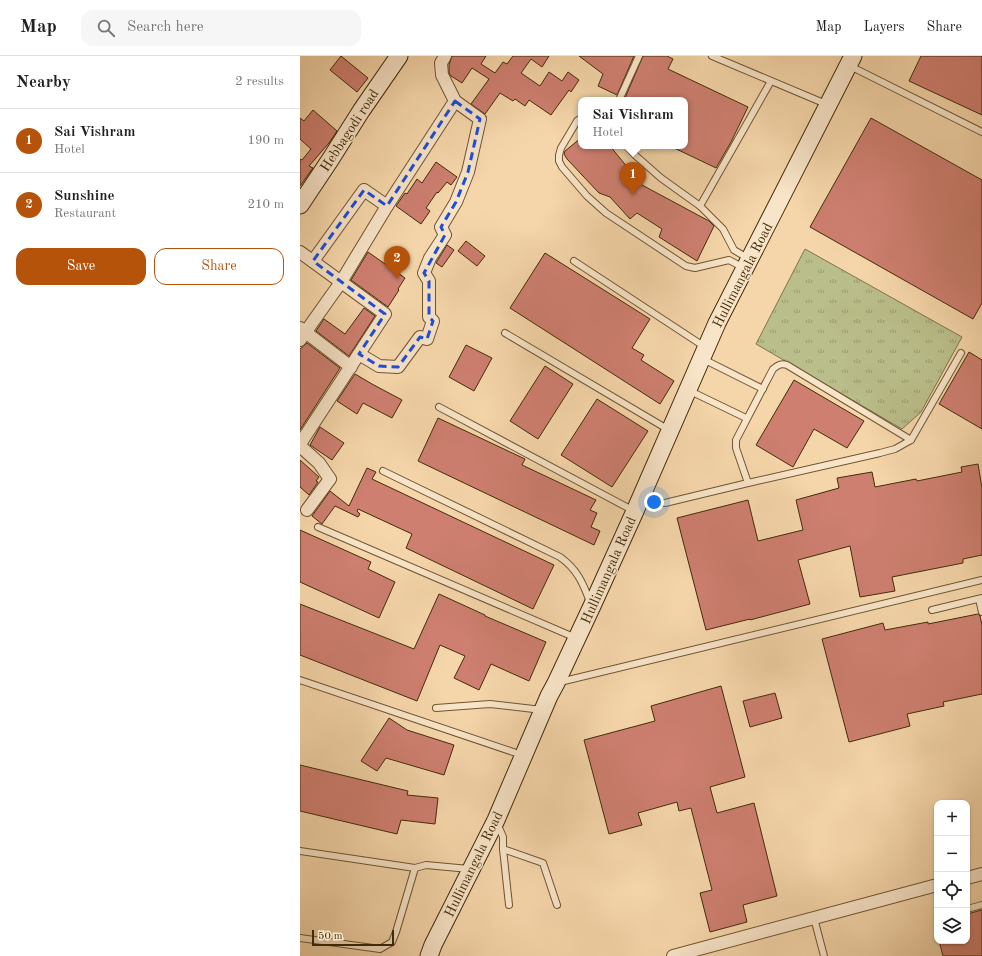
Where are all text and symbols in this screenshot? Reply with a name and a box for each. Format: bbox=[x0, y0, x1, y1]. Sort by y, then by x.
search box bbox=[81, 10, 361, 46]
icon: search bbox=[95, 17, 117, 39]
text: Map bbox=[20, 18, 57, 37]
text: Search here bbox=[127, 20, 204, 35]
text: Map bbox=[816, 20, 842, 34]
text: Layers bbox=[864, 20, 905, 34]
text: Share bbox=[927, 20, 962, 34]
text: Nearby bbox=[16, 74, 71, 91]
text: 2 results bbox=[235, 75, 284, 88]
street label: Hebbagodi road bbox=[318, 87, 382, 174]
popup bbox=[578, 97, 688, 149]
text: Sai Vishram bbox=[592, 108, 674, 123]
text: Sai Vishram bbox=[54, 125, 136, 140]
text: Hotel bbox=[592, 126, 623, 139]
text: 1 bbox=[25, 134, 33, 147]
text: 190 m bbox=[247, 134, 284, 147]
text: Hotel bbox=[54, 143, 85, 156]
pin: 1 bbox=[620, 162, 646, 195]
text: Sunshine bbox=[54, 189, 115, 204]
text: 2 bbox=[25, 198, 33, 211]
text: 210 m bbox=[247, 198, 284, 211]
text: Restaurant bbox=[54, 207, 116, 220]
street label: Hullimangala Road bbox=[710, 221, 775, 330]
pin: 2 bbox=[384, 246, 410, 279]
button: Save bbox=[16, 248, 146, 285]
button: Share bbox=[154, 248, 284, 285]
your location bbox=[644, 492, 664, 512]
street label: Hullimangala Road bbox=[579, 515, 639, 626]
map controls bbox=[934, 800, 970, 944]
button: + bbox=[934, 800, 970, 836]
street label: Hullimangala Road bbox=[442, 809, 506, 920]
button: − bbox=[934, 836, 970, 872]
button: locate bbox=[934, 872, 970, 908]
button: layers bbox=[934, 908, 970, 944]
scale bar bbox=[312, 928, 394, 947]
text: 50 m bbox=[318, 931, 343, 942]

